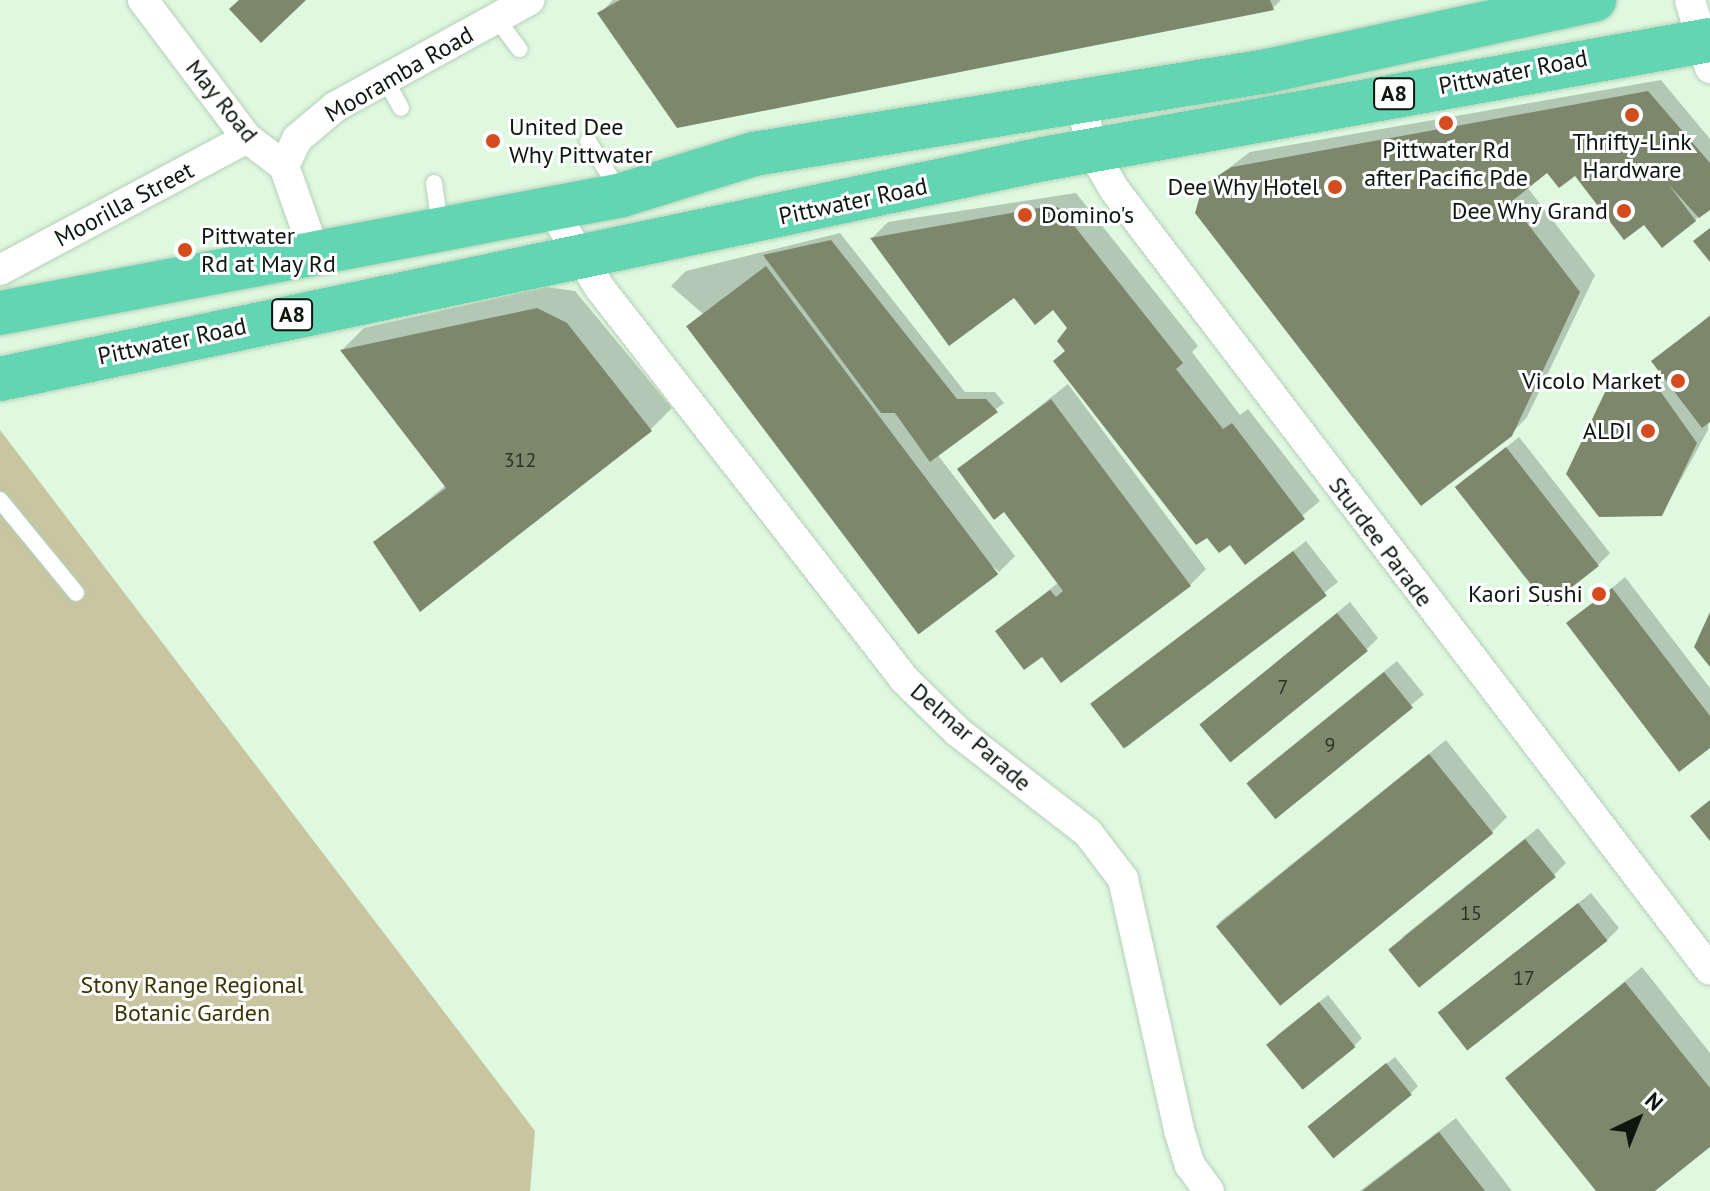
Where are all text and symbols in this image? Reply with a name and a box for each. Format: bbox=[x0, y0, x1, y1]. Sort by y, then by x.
street label: Mooramba Road bbox=[320, 20, 478, 128]
street label: Pittwater Road bbox=[1436, 43, 1590, 101]
street label: May Road bbox=[180, 53, 264, 149]
road number: A8 bbox=[1372, 76, 1416, 112]
marker: Thrifty-Link Hardware bbox=[1623, 106, 1641, 124]
place label: United Dee Why Pittwater bbox=[509, 113, 653, 169]
marker: Pittwater Rd after Pacific Pde bbox=[1437, 114, 1455, 132]
place label: Thrifty-Link Hardware bbox=[1572, 128, 1692, 184]
marker: United Dee Why Pittwater bbox=[484, 132, 502, 150]
place label: Pittwater Rd after Pacific Pde bbox=[1364, 136, 1528, 192]
street label: Moorilla Street bbox=[50, 155, 198, 253]
street label: Pittwater Road bbox=[776, 171, 930, 231]
place label: Dee Why Hotel bbox=[1166, 173, 1319, 201]
marker: Dee Why Hotel bbox=[1326, 178, 1344, 196]
place label: Dee Why Grand bbox=[1450, 197, 1608, 225]
place label: Domino's bbox=[1041, 201, 1134, 229]
marker: Dee Why Grand bbox=[1615, 202, 1633, 220]
marker: Domino's bbox=[1016, 206, 1034, 224]
place label: Pittwater Rd at May Rd bbox=[201, 222, 337, 278]
marker: Pittwater Rd at May Rd bbox=[176, 241, 194, 259]
road number: A8 bbox=[270, 297, 314, 333]
street label: Pittwater Road bbox=[95, 311, 249, 371]
place label: Vicolo Market bbox=[1522, 367, 1662, 395]
marker: Vicolo Market bbox=[1669, 372, 1687, 390]
place label: ALDI bbox=[1583, 417, 1632, 445]
marker: ALDI bbox=[1639, 422, 1657, 440]
house number: 312 bbox=[504, 448, 536, 472]
street label: Sturdee Parade bbox=[1323, 471, 1439, 613]
place label: Kaori Sushi bbox=[1468, 580, 1583, 608]
marker: Kaori Sushi bbox=[1590, 585, 1608, 603]
house number: 7 bbox=[1278, 675, 1288, 699]
street label: Delmar Parade bbox=[905, 677, 1037, 797]
house number: 9 bbox=[1325, 733, 1335, 757]
house number: 15 bbox=[1460, 901, 1482, 925]
house number: 17 bbox=[1513, 966, 1535, 990]
park label: Stony Range Regional Botanic Garden bbox=[80, 971, 304, 1027]
north arrow bbox=[1598, 1079, 1678, 1159]
text: N bbox=[1640, 1086, 1669, 1117]

